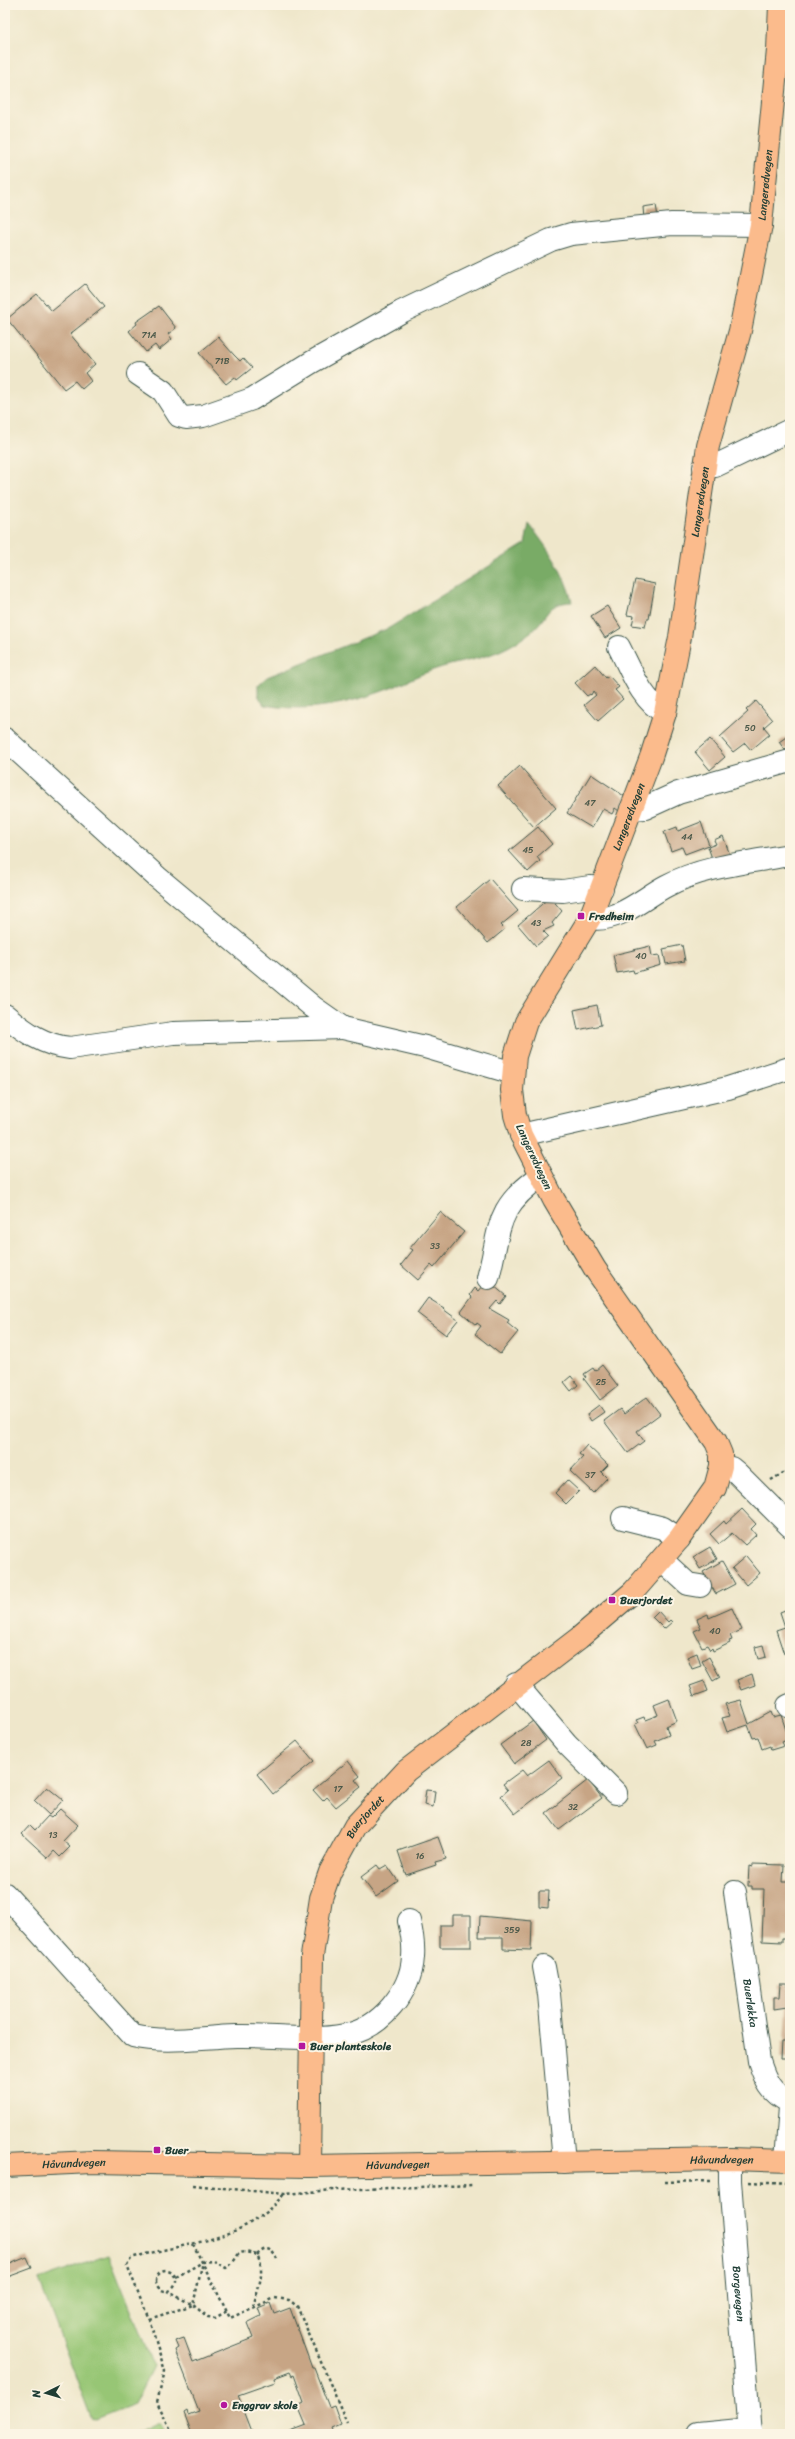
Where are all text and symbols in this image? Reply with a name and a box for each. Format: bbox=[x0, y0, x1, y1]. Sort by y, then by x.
street label: Langerødvegen bbox=[752, 148, 778, 221]
house number: 71A bbox=[142, 327, 157, 343]
house number: 71B bbox=[215, 353, 230, 369]
street label: Langerødvegen bbox=[685, 465, 714, 538]
house number: 50 bbox=[744, 720, 756, 736]
street label: Langerødvegen bbox=[607, 780, 650, 853]
house number: 47 bbox=[585, 795, 596, 811]
house number: 44 bbox=[681, 829, 693, 845]
house number: 45 bbox=[522, 842, 534, 858]
place label: Fredheim bbox=[588, 907, 634, 926]
marker: Fredheim bbox=[576, 911, 586, 921]
house number: 43 bbox=[531, 915, 541, 931]
house number: 40 bbox=[635, 948, 647, 964]
street label: Langerødvegen bbox=[510, 1121, 558, 1193]
house number: 33 bbox=[430, 1238, 440, 1254]
house number: 25 bbox=[596, 1374, 607, 1390]
house number: 37 bbox=[585, 1467, 596, 1483]
place label: Buerjordet bbox=[620, 1591, 673, 1610]
marker: Buerjordet bbox=[607, 1595, 617, 1605]
house number: 40 bbox=[709, 1623, 721, 1639]
house number: 28 bbox=[521, 1735, 532, 1751]
house number: 17 bbox=[333, 1781, 343, 1797]
street label: Buerjordet bbox=[340, 1790, 389, 1842]
house number: 32 bbox=[568, 1799, 578, 1815]
house number: 13 bbox=[49, 1827, 57, 1843]
house number: 16 bbox=[416, 1848, 424, 1864]
house number: 359 bbox=[504, 1922, 520, 1938]
street label: Buerløkka bbox=[738, 1977, 764, 2029]
place label: Buer planteskole bbox=[310, 2037, 392, 2056]
marker: Buer planteskole bbox=[297, 2041, 307, 2051]
place label: Buer bbox=[165, 2141, 189, 2160]
marker: Buer bbox=[152, 2145, 162, 2155]
street label: Håvundvegen bbox=[690, 2149, 754, 2169]
street label: Håvundvegen bbox=[42, 2152, 106, 2174]
street label: Håvundvegen bbox=[366, 2154, 430, 2175]
street label: Borgevegen bbox=[727, 2265, 751, 2322]
north arrow bbox=[26, 2373, 66, 2413]
text: N bbox=[27, 2389, 46, 2399]
place label: Enggrav skole bbox=[232, 2396, 298, 2415]
marker: Enggrav skole bbox=[219, 2400, 229, 2410]

